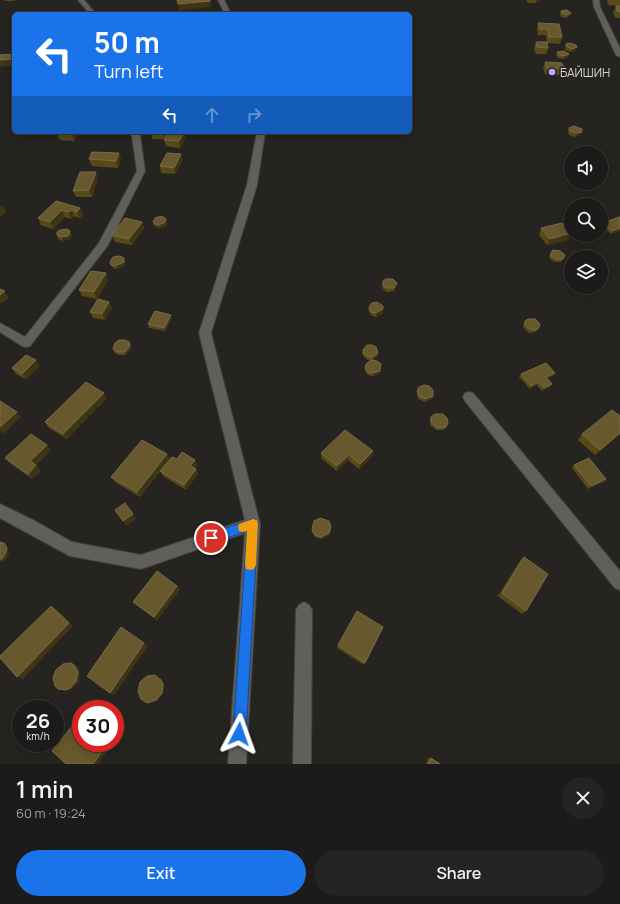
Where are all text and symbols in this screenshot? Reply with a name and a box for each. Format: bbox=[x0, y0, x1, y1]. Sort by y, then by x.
text: 50 m bbox=[94, 23, 160, 61]
icon: left bbox=[28, 28, 80, 80]
text: Turn left bbox=[94, 59, 164, 83]
place label: БАЙШИН bbox=[560, 64, 610, 81]
marker: БАЙШИН bbox=[547, 67, 557, 77]
icon: left bbox=[159, 104, 181, 126]
icon: ahead bbox=[201, 104, 223, 126]
icon: right bbox=[243, 104, 265, 126]
map controls bbox=[564, 146, 608, 294]
button: sound bbox=[564, 146, 608, 190]
button: search bbox=[564, 198, 608, 242]
button: layers bbox=[564, 250, 608, 294]
pin bbox=[194, 521, 228, 555]
icon: arrive bbox=[200, 527, 222, 549]
speed limit sign: 30 bbox=[72, 700, 124, 752]
text: 26 bbox=[26, 707, 50, 734]
position arrow bbox=[218, 713, 260, 755]
text: km/h bbox=[26, 729, 50, 743]
text: 1 min bbox=[16, 772, 73, 805]
button: close bbox=[562, 777, 604, 819]
text: 60 m · 19:24 bbox=[16, 804, 86, 822]
button: Exit bbox=[16, 850, 306, 896]
button: Share bbox=[314, 850, 604, 896]

